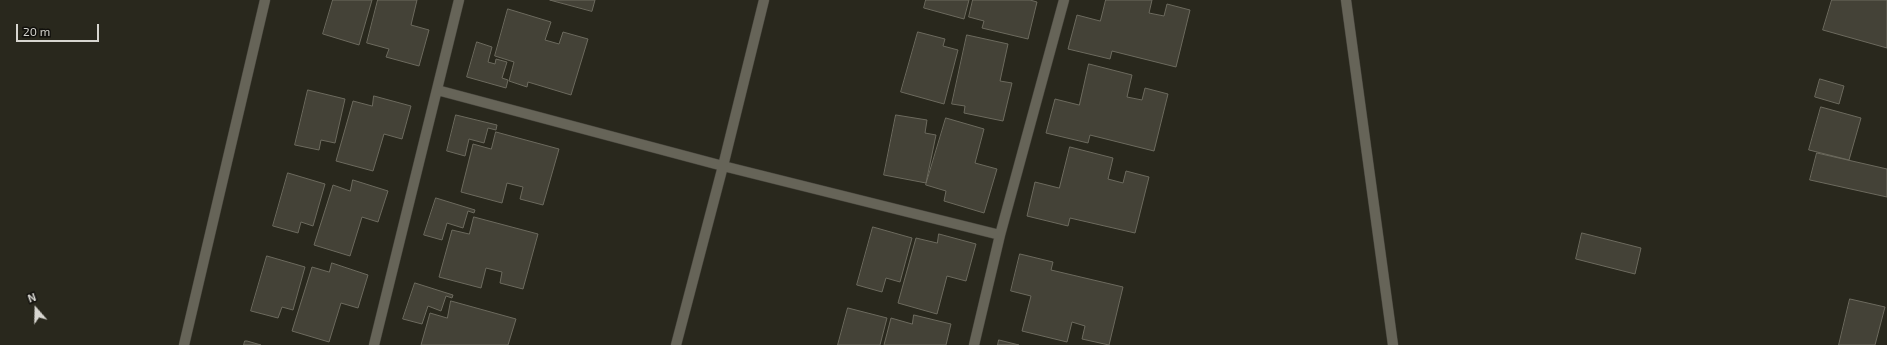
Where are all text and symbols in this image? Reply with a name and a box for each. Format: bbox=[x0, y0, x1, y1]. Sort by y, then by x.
scale bar bbox=[18, 16, 101, 42]
text: 20 m bbox=[23, 24, 50, 38]
north arrow bbox=[16, 289, 56, 329]
text: N bbox=[26, 290, 38, 305]

